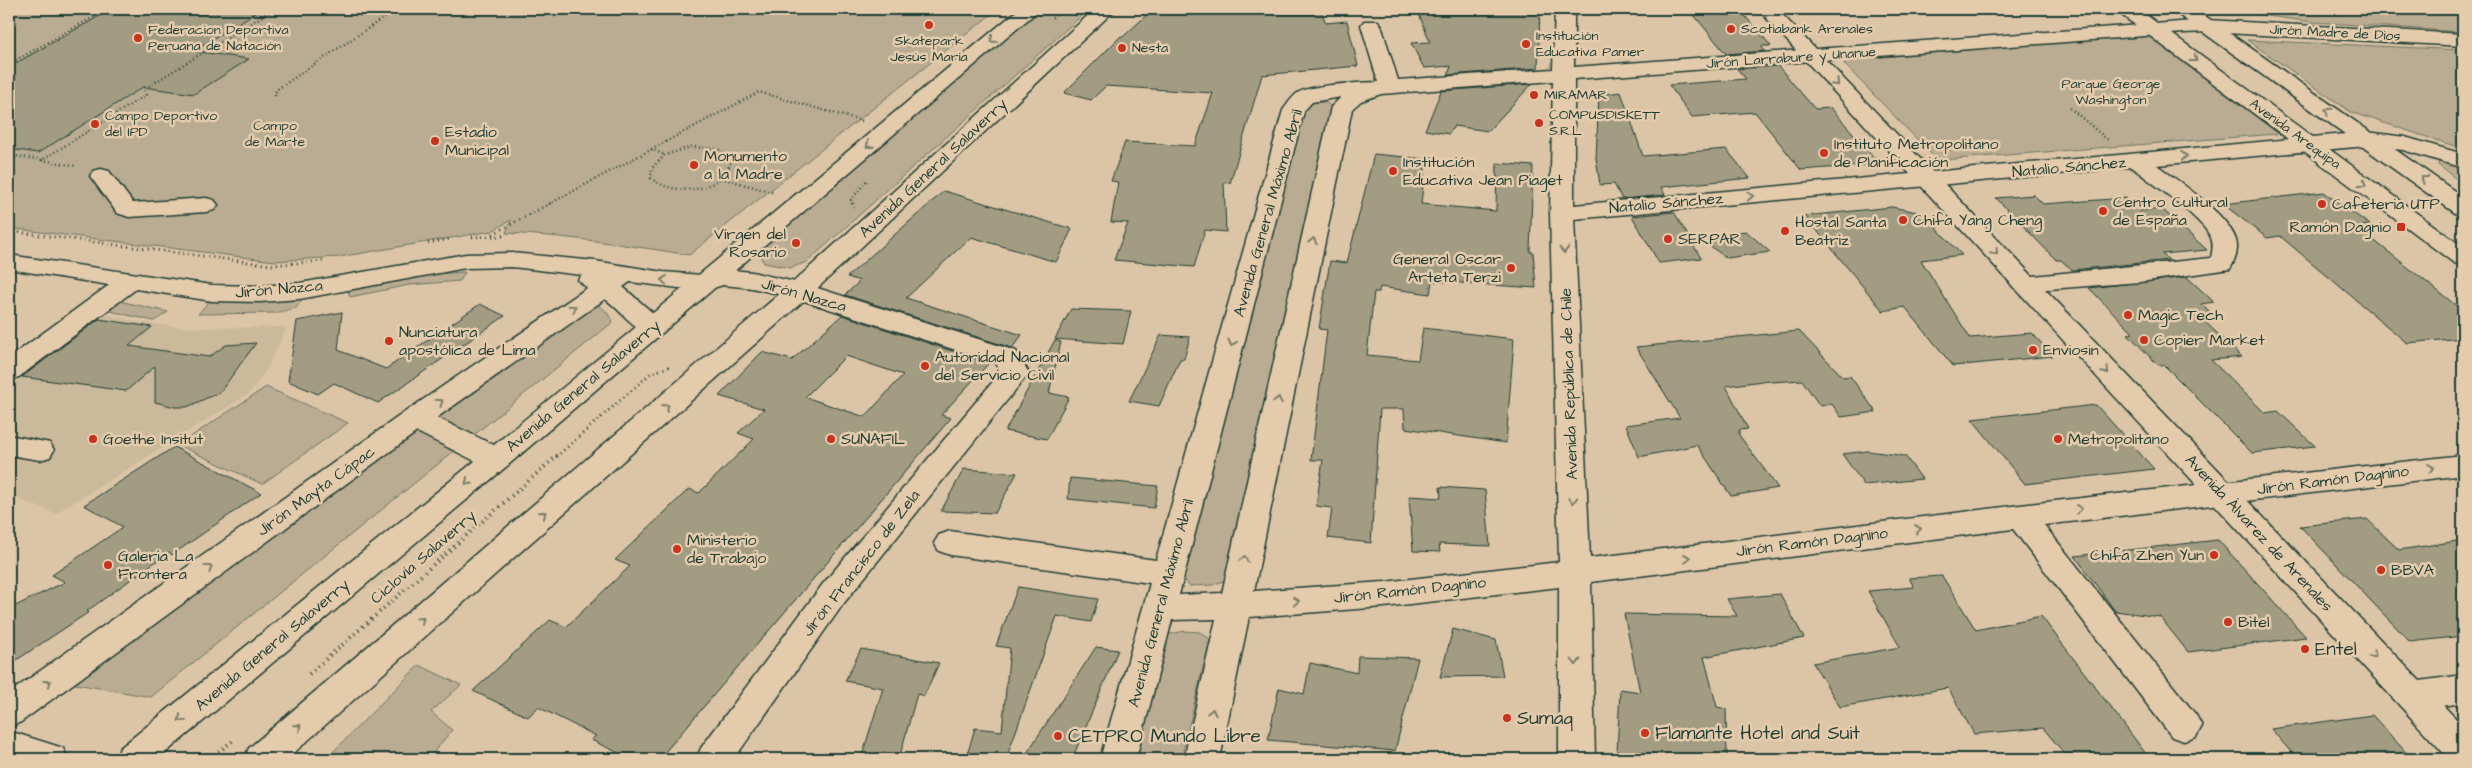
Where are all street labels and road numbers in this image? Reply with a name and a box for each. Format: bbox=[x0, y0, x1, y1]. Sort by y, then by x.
street label: Jirón Madre de Dios bbox=[2269, 20, 2401, 46]
street label: Jirón Larrabure y Unanue bbox=[1706, 42, 1877, 74]
street label: Avenida General Salaverry bbox=[854, 93, 1013, 243]
street label: Avenida Arequipa bbox=[2245, 94, 2345, 174]
street label: Avenida General Máximo Abril bbox=[1228, 107, 1308, 319]
street label: Natalio Sánchez bbox=[2011, 151, 2127, 183]
street label: Natalio Sánchez bbox=[1608, 187, 1724, 219]
street label: Jirón Nazca bbox=[759, 272, 849, 318]
street label: Jirón Nazca bbox=[234, 274, 324, 304]
street label: Avenida República de Chile bbox=[1555, 287, 1583, 480]
street label: Avenida General Salaverry bbox=[501, 315, 666, 458]
street label: Jirón Mayta Cápac bbox=[253, 441, 380, 542]
street label: Avenida Álvarez de Arenales bbox=[2180, 450, 2338, 616]
street label: Jirón Ramón Dagnino bbox=[2256, 460, 2410, 501]
street label: Jirón Francisco de Zela bbox=[797, 485, 925, 641]
street label: Avenida General Máximo Abril bbox=[1123, 496, 1199, 710]
street label: Ciclovía Salaverry bbox=[366, 505, 481, 610]
street label: Jirón Ramón Dagnino bbox=[1735, 522, 1889, 563]
street label: Jirón Ramón Dagnino bbox=[1333, 571, 1487, 610]
street label: Avenida General Salaverry bbox=[190, 574, 355, 717]

